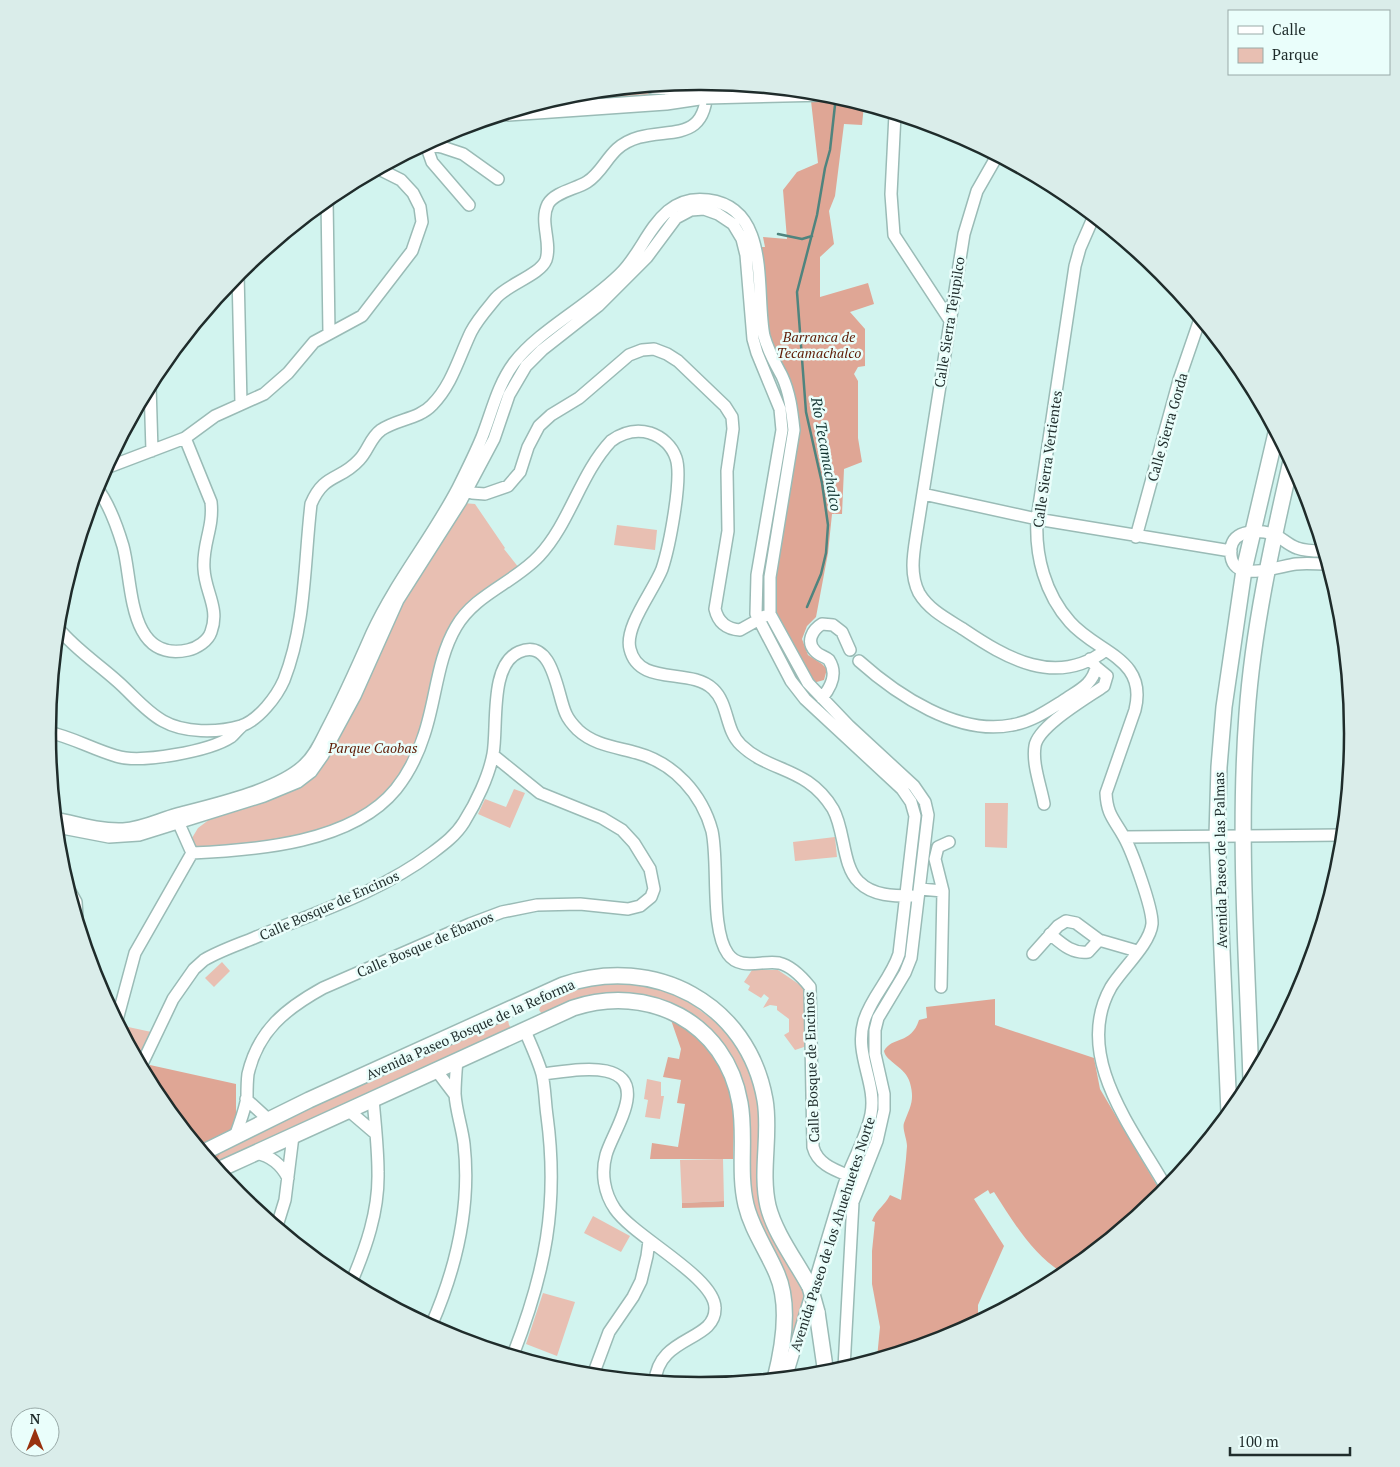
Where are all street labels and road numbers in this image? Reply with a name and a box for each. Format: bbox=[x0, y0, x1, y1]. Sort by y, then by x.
street label: Calle Sierra Tejupilco bbox=[929, 255, 969, 389]
street label: Calle Sierra Gorda bbox=[1142, 370, 1192, 484]
street label: Calle Sierra Vertientes bbox=[1028, 389, 1066, 529]
street label: Avenida Paseo de las Palmas bbox=[1209, 772, 1231, 948]
street label: Calle Bosque de Encinos bbox=[256, 866, 402, 944]
street label: Calle Bosque de Ébanos bbox=[354, 907, 496, 981]
street label: Avenida Paseo Bosque de la Reforma bbox=[363, 974, 577, 1084]
street label: Calle Bosque de Encinos bbox=[799, 991, 823, 1143]
street label: Avenida Paseo de los Ahuehuetes Norte bbox=[785, 1114, 879, 1354]

